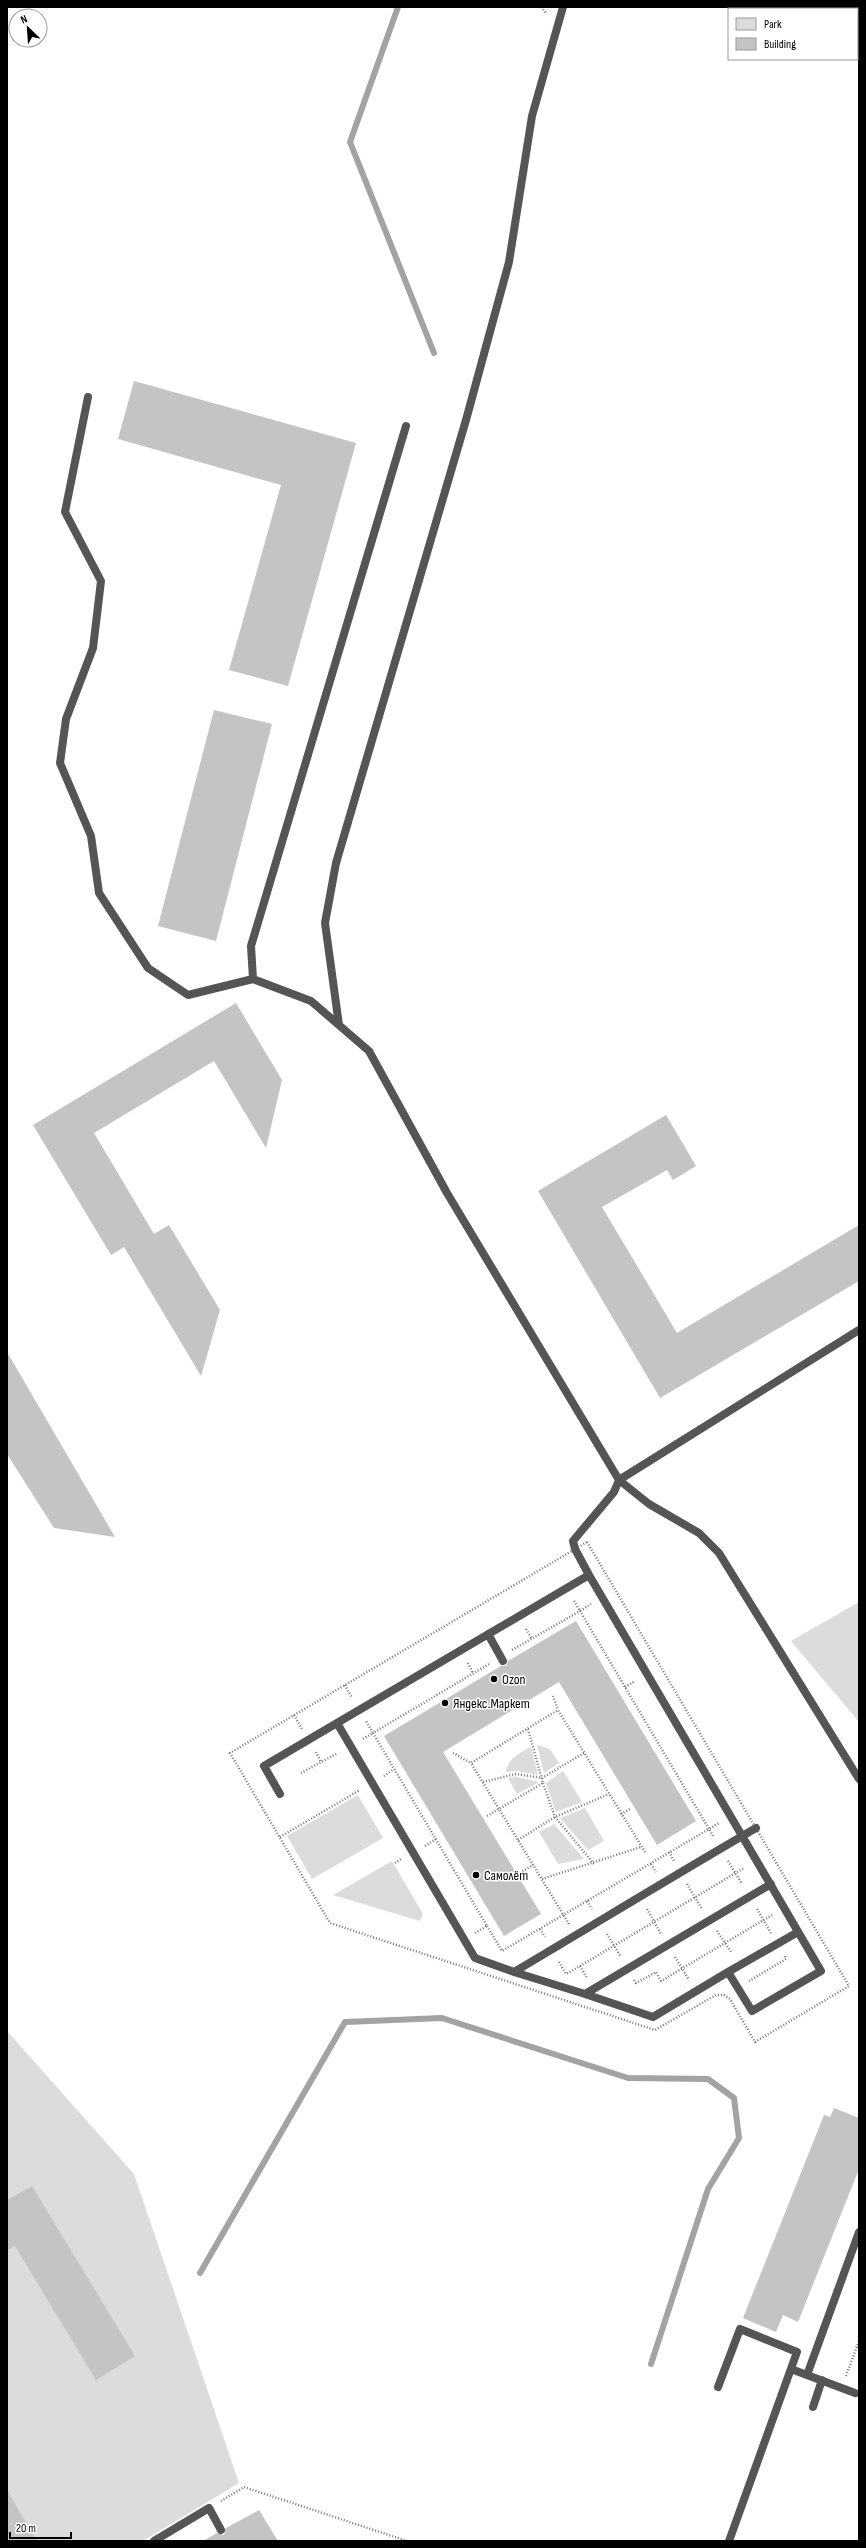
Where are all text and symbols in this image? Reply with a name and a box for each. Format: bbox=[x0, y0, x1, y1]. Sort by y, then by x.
north arrow bbox=[8, 8, 48, 48]
legend bbox=[728, 8, 858, 60]
text: N bbox=[19, 12, 30, 27]
text: Park bbox=[764, 17, 782, 32]
text: Building bbox=[764, 37, 796, 52]
place label: Ozon bbox=[502, 1671, 526, 1688]
marker: Ozon bbox=[489, 1674, 499, 1684]
place label: Яндекс.Маркет bbox=[453, 1695, 530, 1712]
marker: Яндекс.Маркет bbox=[440, 1698, 450, 1708]
place label: Самолёт bbox=[484, 1867, 528, 1884]
marker: Самолёт bbox=[471, 1870, 481, 1880]
scale bar bbox=[10, 2514, 71, 2540]
text: 20 m bbox=[16, 2521, 36, 2536]

